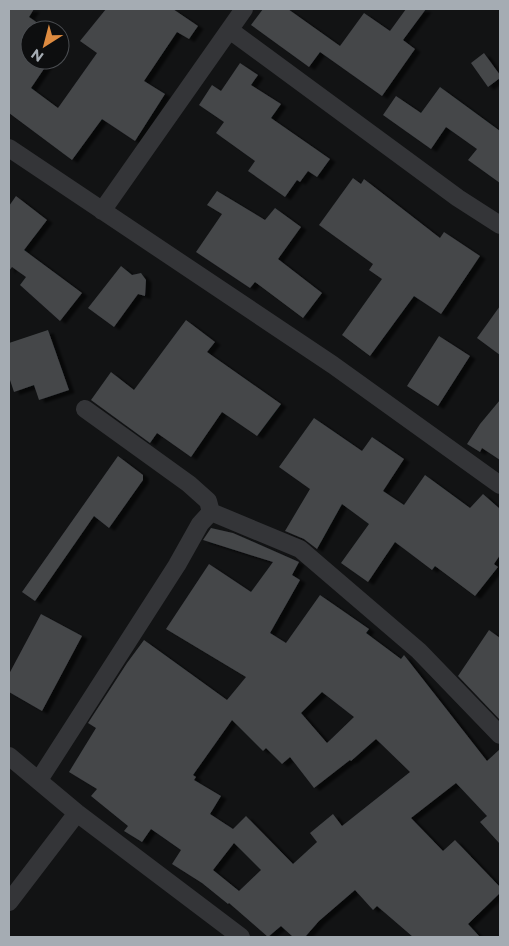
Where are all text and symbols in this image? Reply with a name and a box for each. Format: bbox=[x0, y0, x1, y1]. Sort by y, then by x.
north arrow bbox=[20, 20, 70, 70]
text: N bbox=[27, 45, 47, 66]

